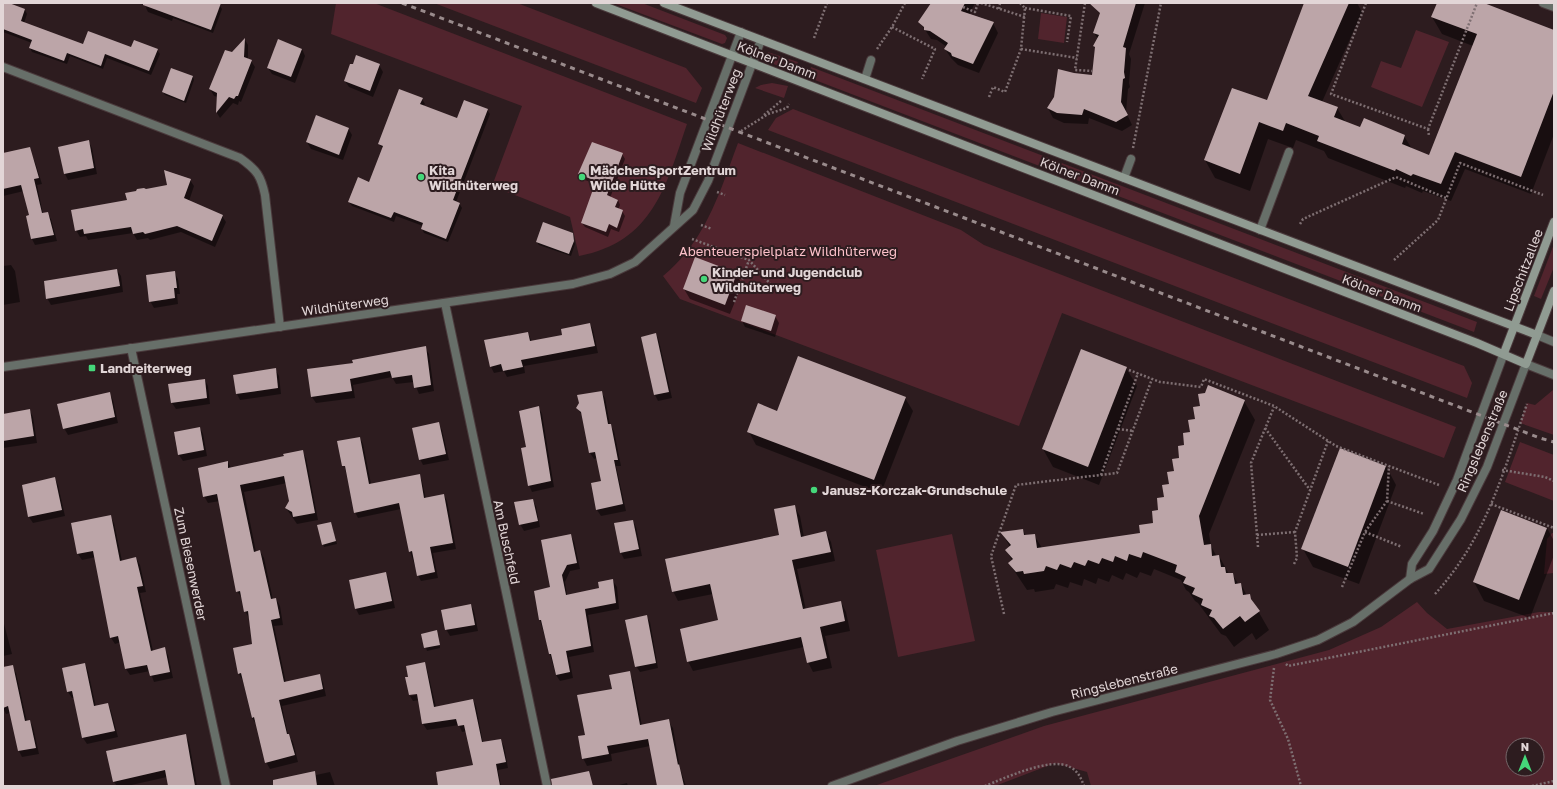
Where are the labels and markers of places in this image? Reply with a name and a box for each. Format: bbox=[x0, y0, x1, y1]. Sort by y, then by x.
place label: Kita Wildhüterweg bbox=[429, 162, 518, 193]
place label: MädchenSportZentrum Wilde Hütte bbox=[590, 162, 736, 193]
marker: Kita Wildhüterweg bbox=[416, 172, 426, 182]
marker: MädchenSportZentrum Wilde Hütte bbox=[577, 172, 587, 182]
place label: Kinder- und Jugendclub Wildhüterweg bbox=[712, 264, 862, 295]
marker: Kinder- und Jugendclub Wildhüterweg bbox=[699, 274, 709, 284]
place label: Landreiterweg bbox=[100, 360, 192, 376]
marker: Landreiterweg bbox=[87, 363, 97, 373]
place label: Janusz-Korczak-Grundschule bbox=[822, 482, 1008, 498]
marker: Janusz-Korczak-Grundschule bbox=[809, 485, 819, 495]

